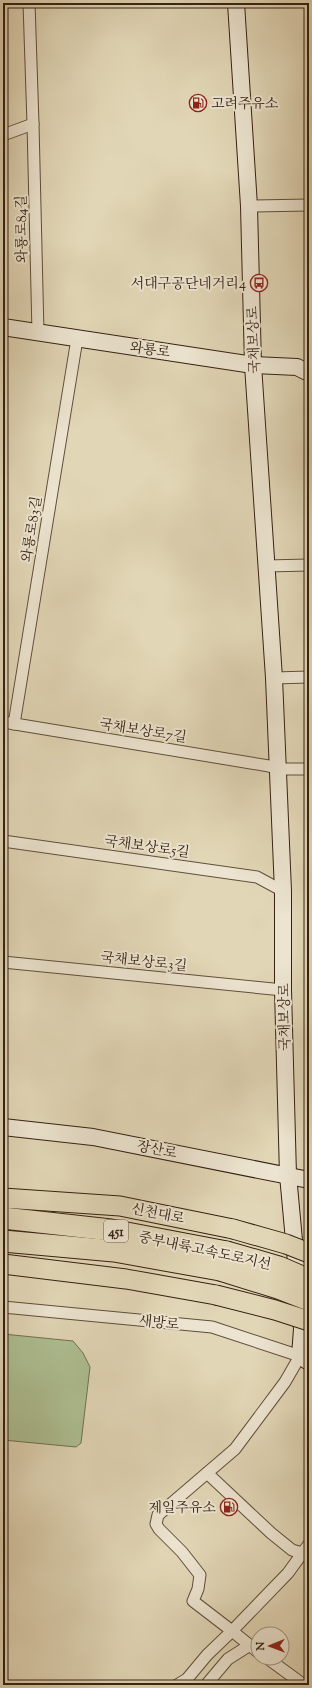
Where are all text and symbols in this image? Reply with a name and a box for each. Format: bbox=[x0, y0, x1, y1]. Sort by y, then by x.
fuel station icon: 고려주유소 bbox=[188, 93, 208, 113]
place label: 고려주유소 bbox=[211, 95, 279, 115]
street label: 와룡로84길 bbox=[12, 195, 34, 263]
bus stop icon: 서대구공단네거리4 bbox=[249, 273, 269, 293]
place label: 서대구공단네거리4 bbox=[131, 275, 246, 295]
street label: 국채보상로 bbox=[244, 305, 266, 374]
street label: 와룡로 bbox=[128, 338, 172, 364]
street label: 와룡로83길 bbox=[18, 495, 48, 564]
street label: 국채보상로7길 bbox=[98, 715, 188, 749]
street label: 국채보상로5길 bbox=[103, 832, 191, 864]
street label: 국채보상로3길 bbox=[100, 949, 188, 977]
street label: 국채보상로 bbox=[275, 983, 297, 1051]
street label: 장산로 bbox=[135, 1137, 179, 1165]
street label: 신천대로 bbox=[129, 1200, 187, 1230]
road number: 451 bbox=[104, 1220, 128, 1242]
street label: 중부내륙고속도로지선 bbox=[136, 1228, 273, 1276]
street label: 새방로 bbox=[138, 1312, 180, 1336]
fuel station icon: 제일주유소 bbox=[219, 1497, 239, 1517]
place label: 제일주유소 bbox=[148, 1499, 216, 1519]
north arrow bbox=[250, 1626, 290, 1666]
text: N bbox=[253, 1641, 269, 1652]

